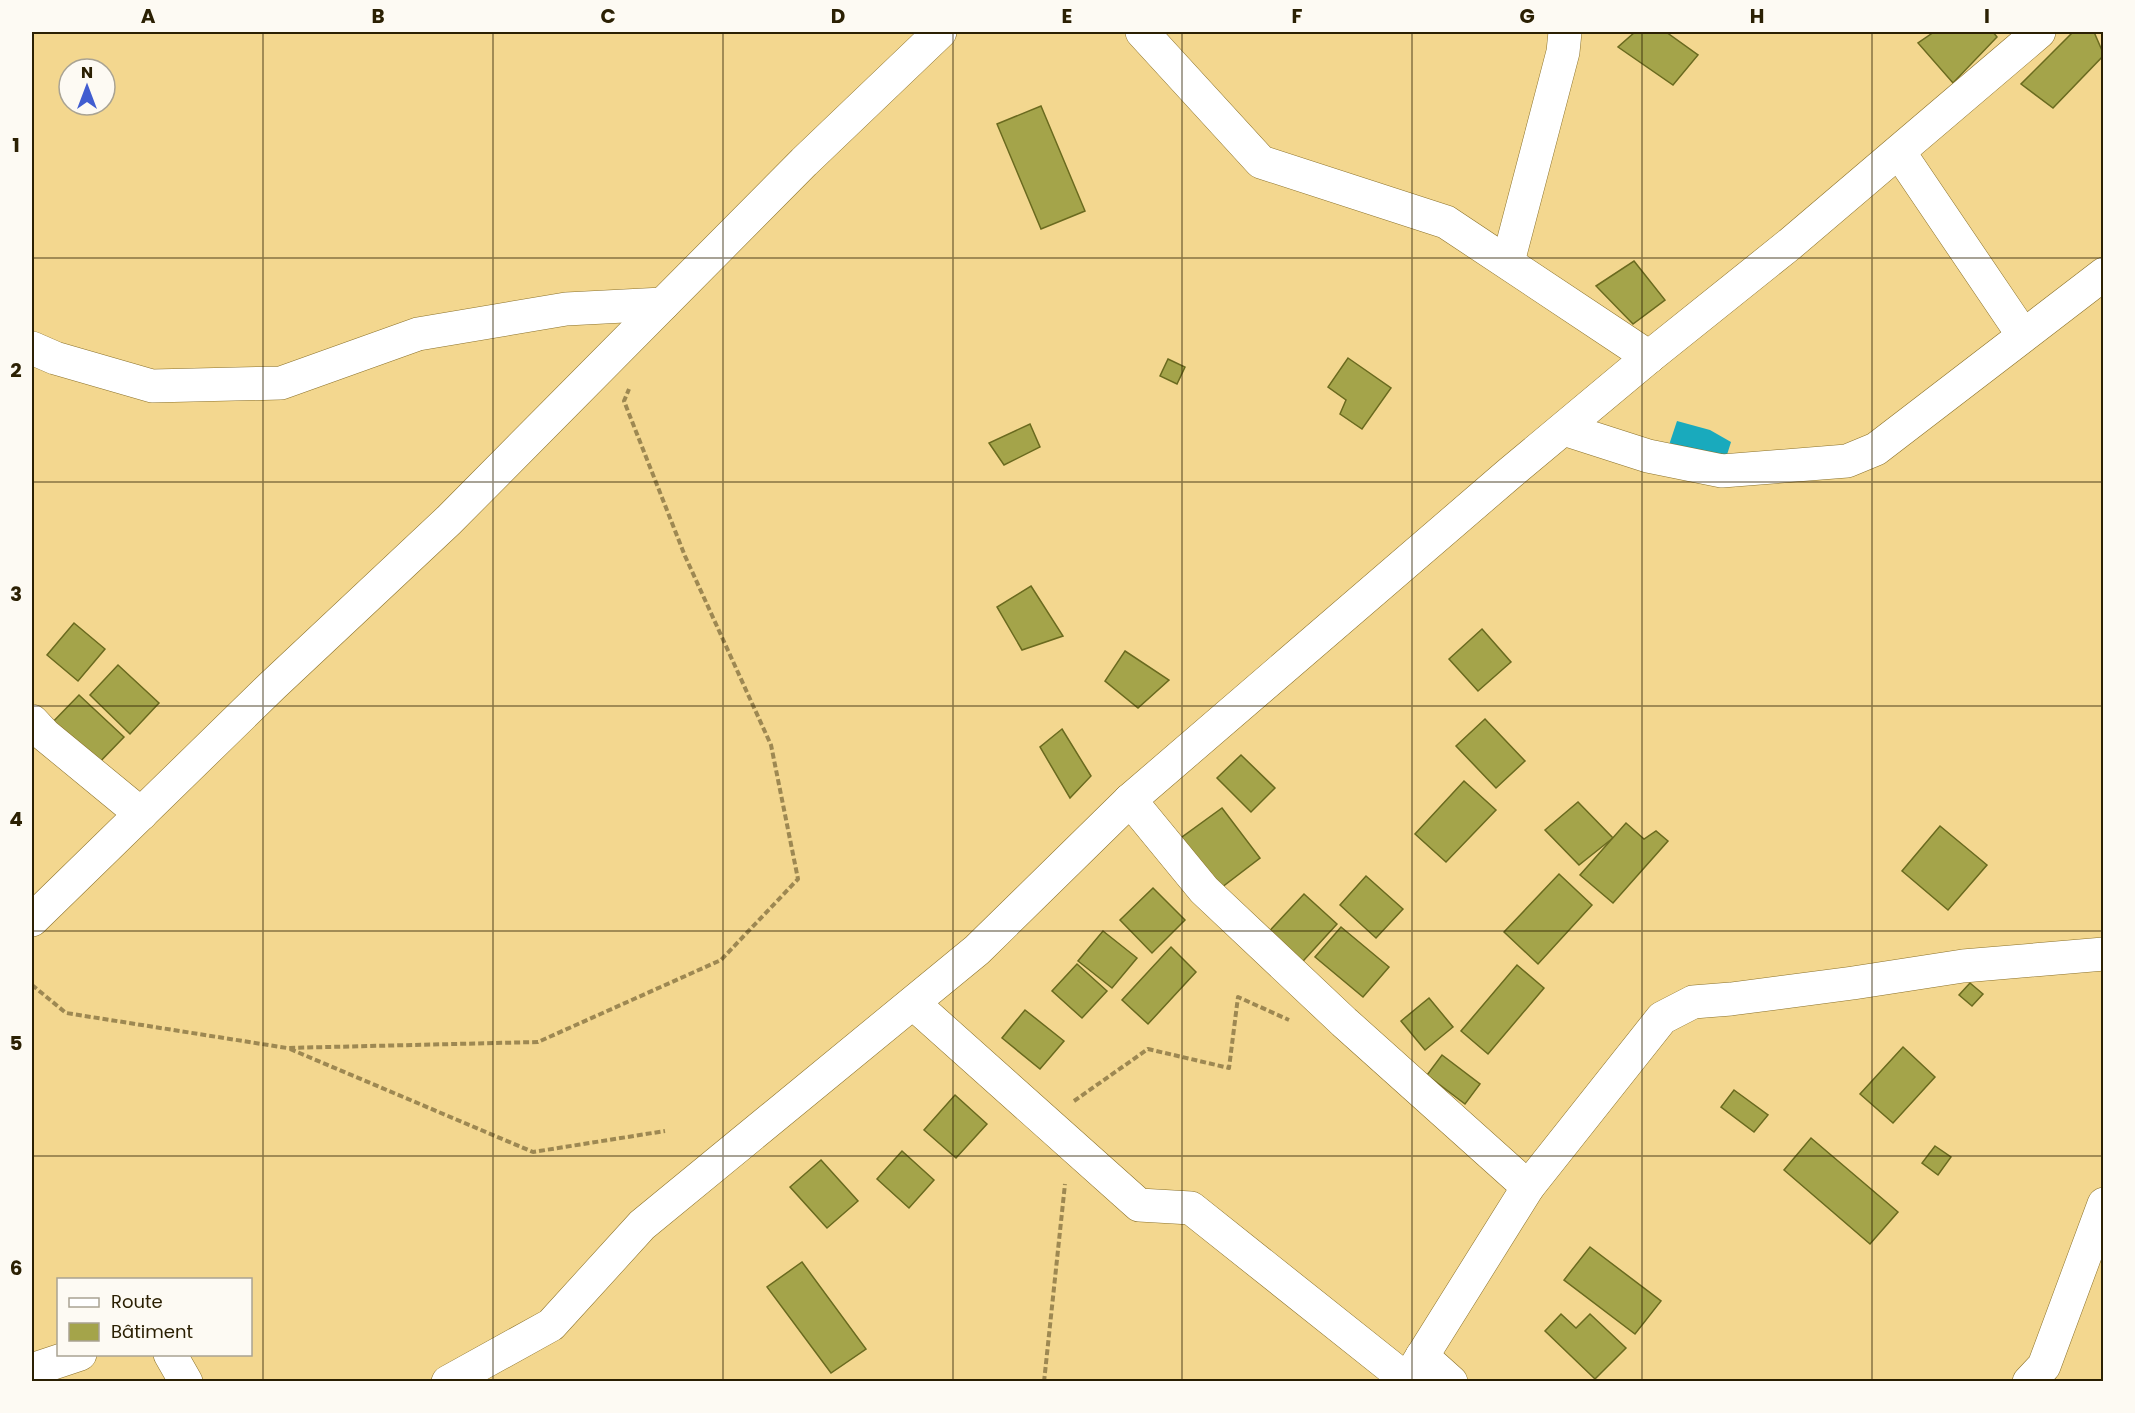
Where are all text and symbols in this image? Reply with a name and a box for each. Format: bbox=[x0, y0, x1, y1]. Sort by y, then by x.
text: A bbox=[141, 2, 156, 30]
text: B bbox=[371, 2, 385, 30]
text: C bbox=[600, 2, 616, 30]
text: D bbox=[831, 2, 845, 30]
text: E bbox=[1062, 2, 1072, 30]
text: F bbox=[1292, 2, 1303, 30]
text: G bbox=[1519, 2, 1535, 30]
text: H bbox=[1750, 2, 1764, 30]
text: I bbox=[1984, 2, 1990, 30]
north arrow bbox=[57, 57, 117, 117]
text: N bbox=[81, 61, 93, 84]
text: 1 bbox=[12, 131, 20, 159]
text: 2 bbox=[10, 356, 22, 384]
text: 3 bbox=[10, 580, 22, 608]
text: 4 bbox=[9, 805, 23, 833]
text: 5 bbox=[10, 1029, 23, 1057]
text: 6 bbox=[10, 1254, 22, 1282]
legend bbox=[57, 1278, 252, 1356]
text: Route bbox=[111, 1289, 163, 1314]
text: Bâtiment bbox=[111, 1319, 193, 1344]

